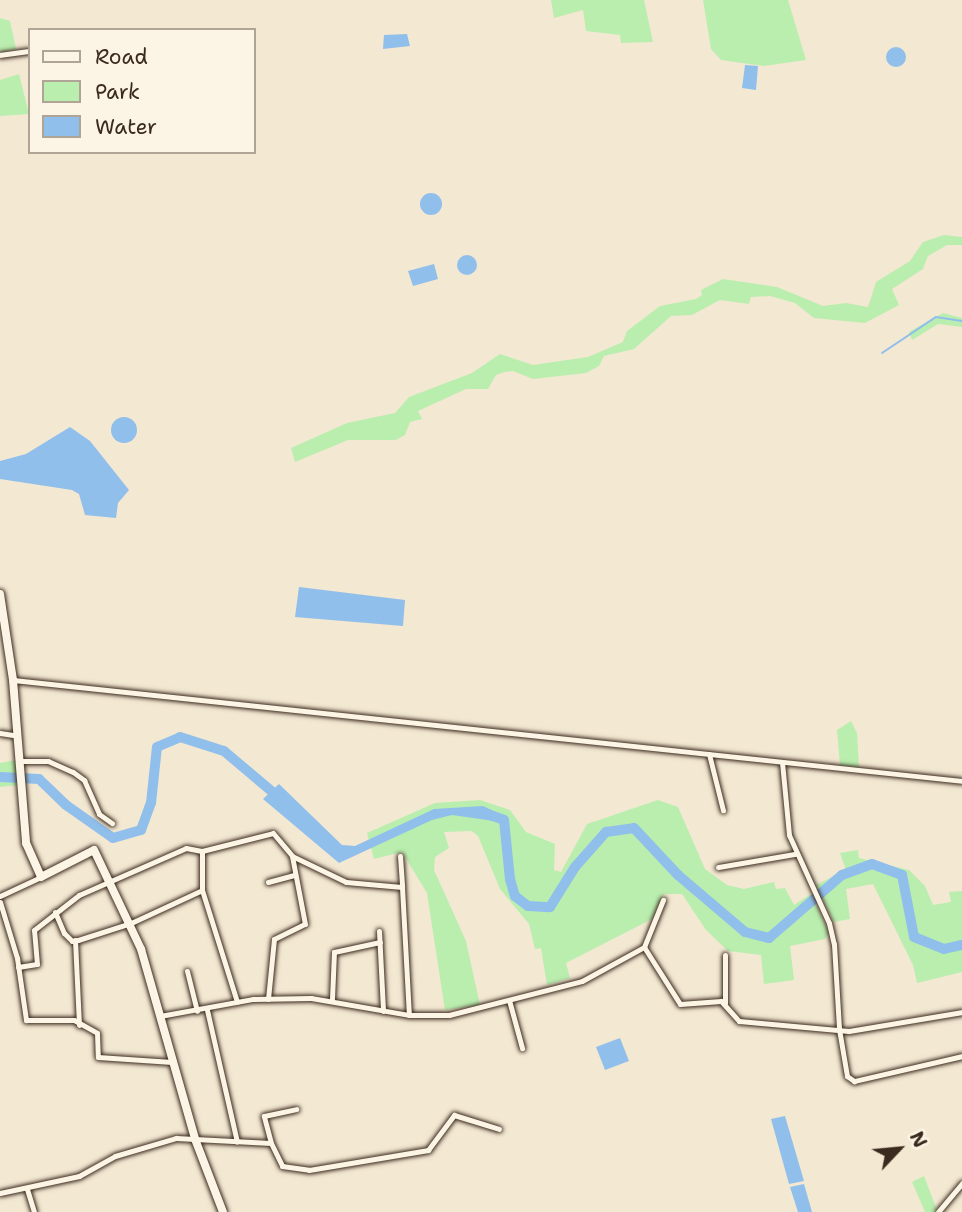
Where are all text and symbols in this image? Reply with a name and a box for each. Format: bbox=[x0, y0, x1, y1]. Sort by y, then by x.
legend bbox=[28, 28, 256, 154]
text: Road bbox=[95, 43, 148, 71]
text: Park bbox=[95, 78, 140, 106]
text: Water bbox=[95, 113, 157, 141]
north arrow bbox=[864, 1114, 934, 1184]
text: N bbox=[904, 1127, 933, 1152]

